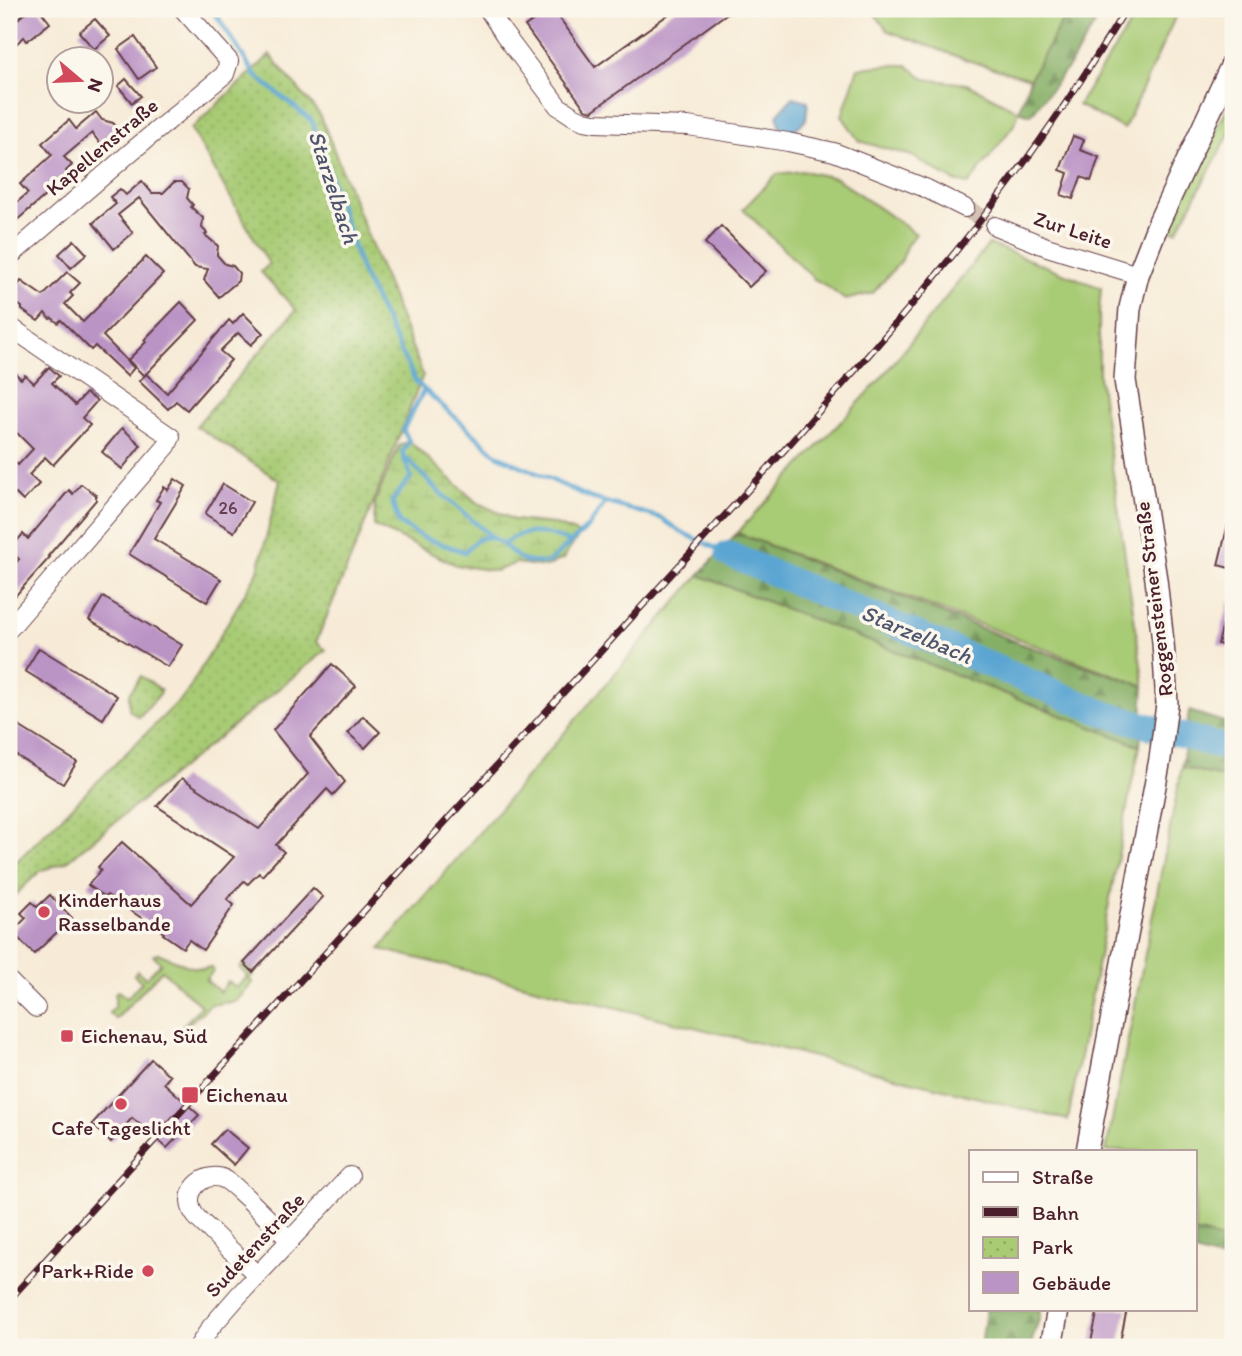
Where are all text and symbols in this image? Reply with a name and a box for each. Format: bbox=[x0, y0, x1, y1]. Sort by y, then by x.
north arrow bbox=[46, 46, 116, 116]
text: N bbox=[83, 76, 109, 95]
street label: Kapellenstraße bbox=[41, 92, 163, 201]
water label: Starzelbach bbox=[303, 127, 366, 248]
street label: Zur Leite bbox=[1031, 205, 1115, 254]
house number: 26 bbox=[219, 497, 238, 519]
street label: Roggensteiner Straße bbox=[1129, 500, 1178, 698]
water label: Starzelbach bbox=[857, 598, 977, 670]
place label: Kinderhaus Rasselbande bbox=[58, 887, 171, 936]
marker: Kinderhaus Rasselbande bbox=[36, 904, 52, 920]
place label: Eichenau, Süd bbox=[81, 1023, 208, 1048]
marker: Eichenau, Süd bbox=[59, 1028, 75, 1044]
place label: Eichenau bbox=[206, 1082, 288, 1107]
marker: Eichenau bbox=[180, 1085, 200, 1105]
marker: Cafe Tageslicht bbox=[113, 1096, 129, 1112]
place label: Cafe Tageslicht bbox=[51, 1115, 191, 1140]
legend bbox=[969, 1150, 1196, 1310]
text: Straße bbox=[1032, 1164, 1093, 1189]
street label: Sudetenstraße bbox=[200, 1187, 310, 1302]
text: Bahn bbox=[1032, 1200, 1079, 1225]
text: Park bbox=[1032, 1234, 1074, 1259]
place label: Park+Ride bbox=[41, 1258, 134, 1283]
marker: Park+Ride bbox=[140, 1263, 156, 1279]
text: Gebäude bbox=[1032, 1270, 1111, 1295]

